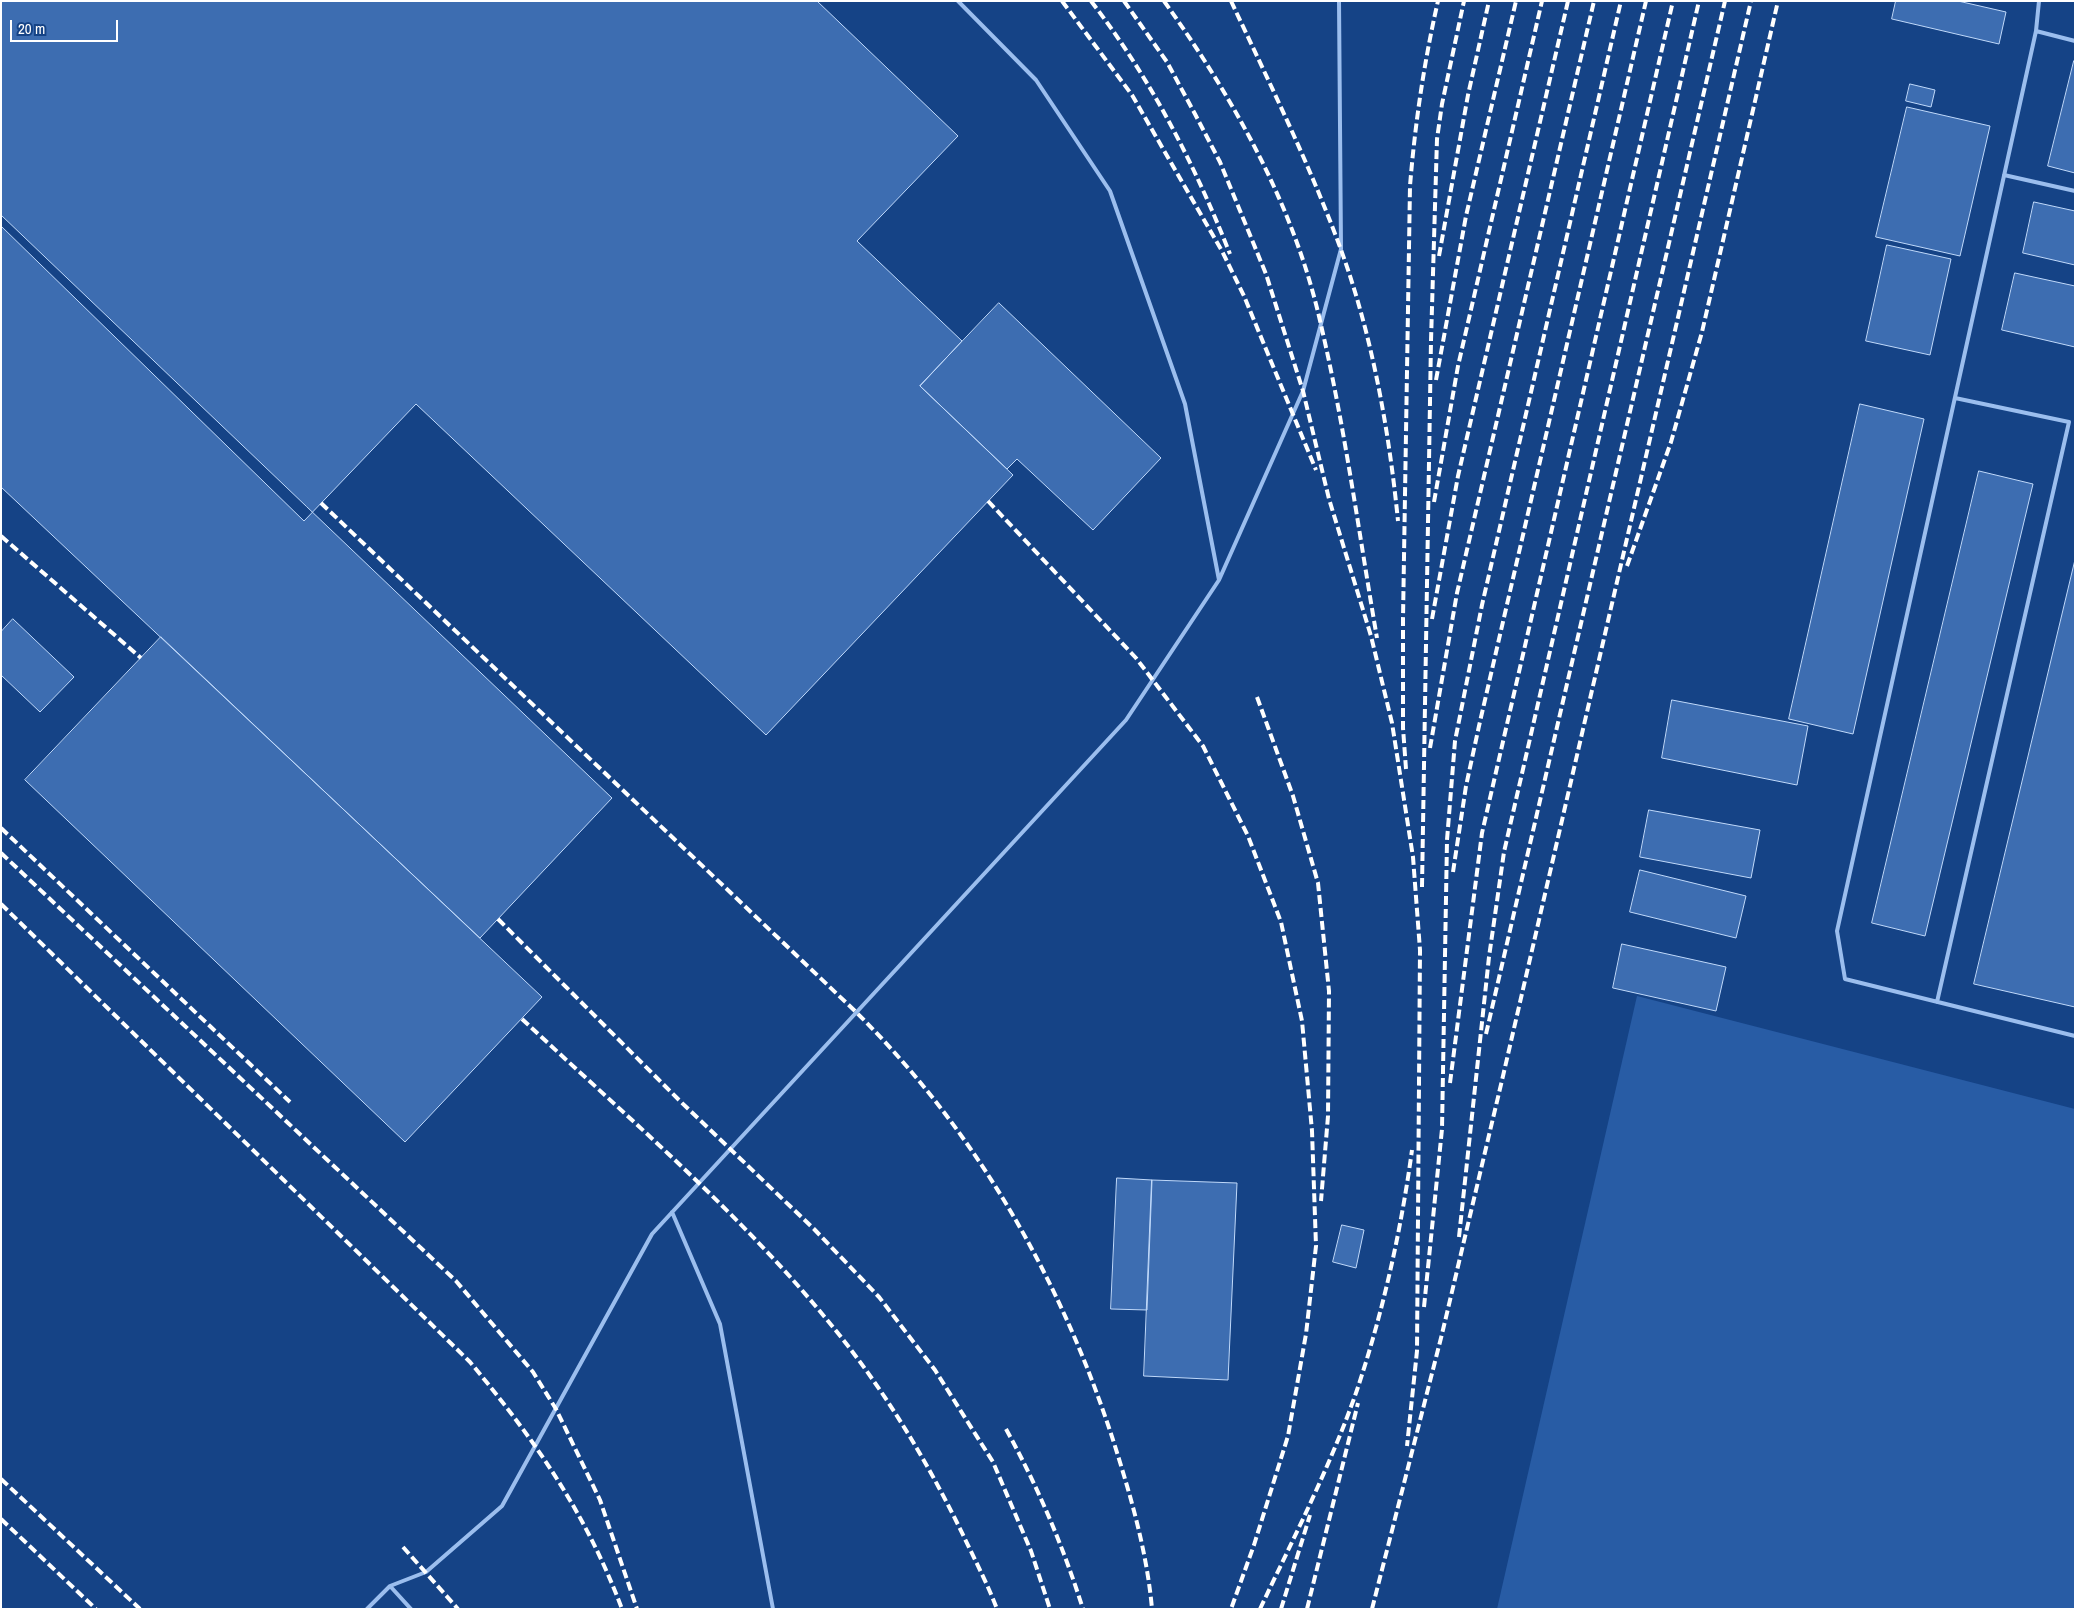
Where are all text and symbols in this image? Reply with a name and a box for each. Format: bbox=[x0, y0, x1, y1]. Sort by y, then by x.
scale bar bbox=[12, 10, 120, 42]
text: 20 m bbox=[18, 18, 45, 39]

